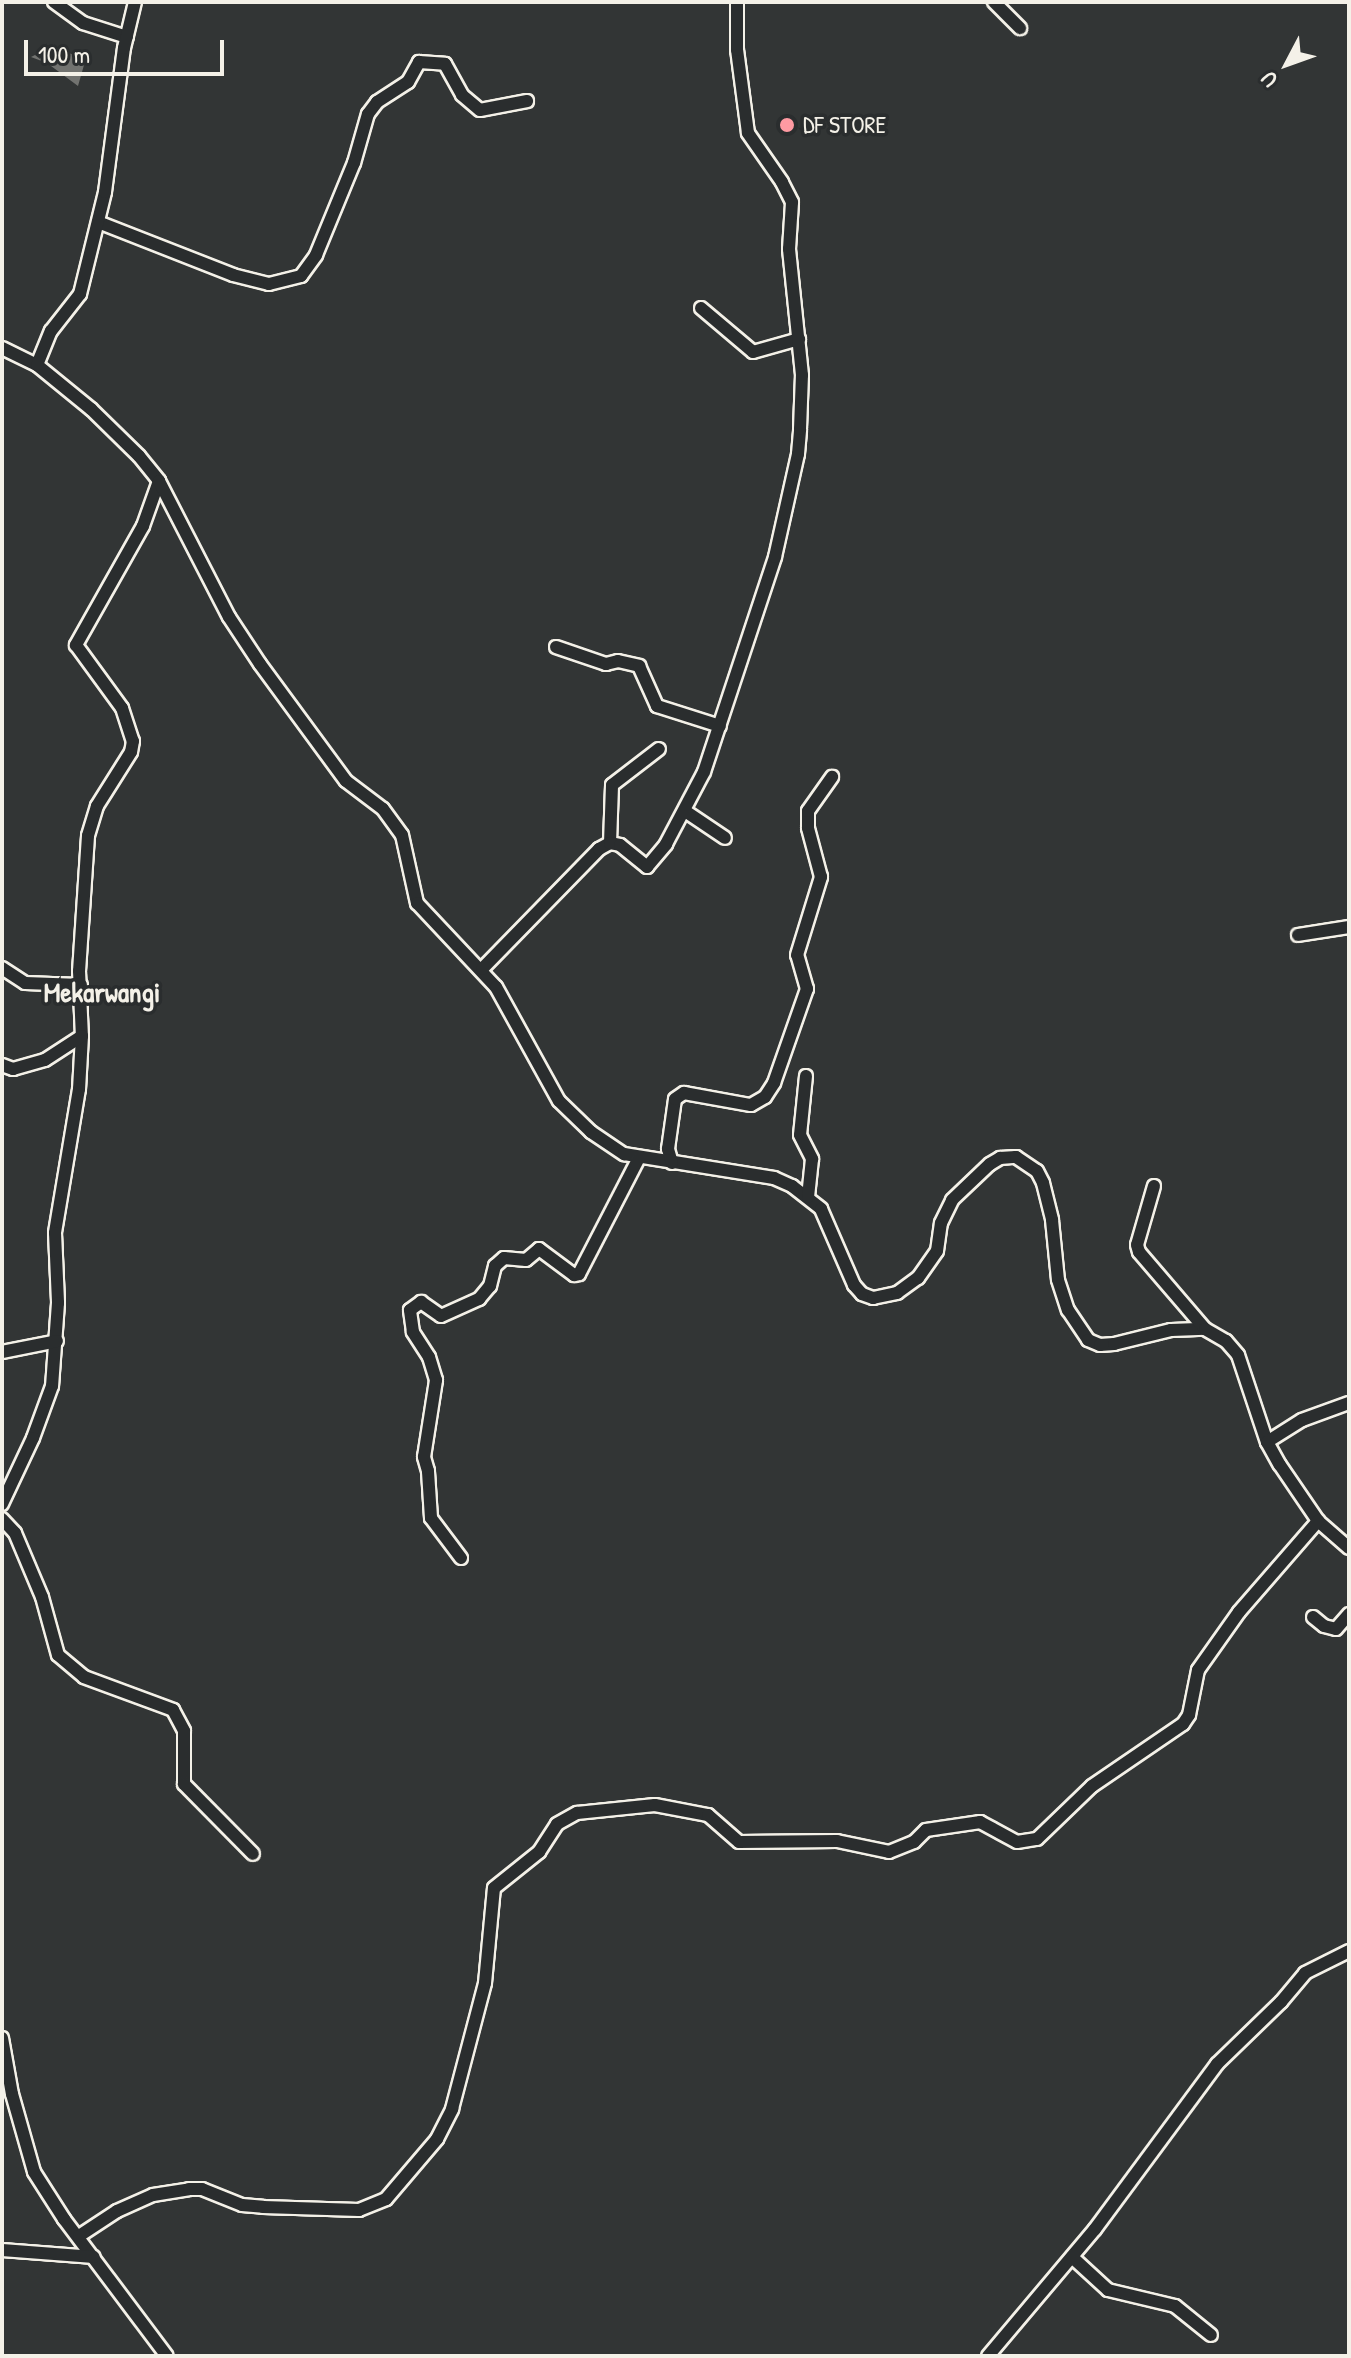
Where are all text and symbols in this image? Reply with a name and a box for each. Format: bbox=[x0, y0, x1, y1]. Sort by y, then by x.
scale bar bbox=[28, 24, 228, 74]
north arrow bbox=[1247, 24, 1327, 104]
text: 100 m bbox=[38, 38, 90, 70]
text: U bbox=[1254, 65, 1284, 94]
place label: DF STORE bbox=[803, 111, 886, 139]
marker: DF STORE bbox=[778, 116, 796, 134]
district label: Mekarwangi bbox=[44, 975, 160, 1009]

